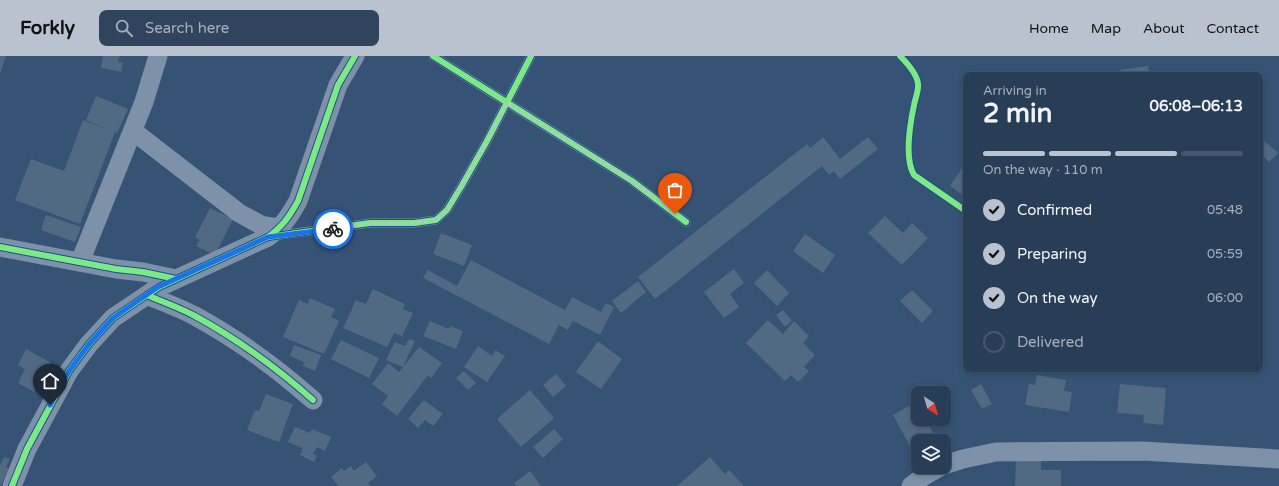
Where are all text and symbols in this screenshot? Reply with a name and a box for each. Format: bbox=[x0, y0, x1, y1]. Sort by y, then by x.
search box bbox=[99, 10, 379, 46]
text: Forkly bbox=[20, 17, 75, 39]
icon: search bbox=[113, 17, 135, 39]
text: Search here bbox=[145, 19, 229, 37]
text: Home bbox=[1029, 20, 1069, 37]
text: Map bbox=[1091, 20, 1121, 37]
text: About bbox=[1143, 20, 1185, 37]
text: Contact bbox=[1207, 20, 1259, 37]
text: Arriving in bbox=[983, 83, 1047, 99]
text: 06:08–06:13 bbox=[1150, 97, 1243, 115]
text: 2 min bbox=[983, 98, 1052, 129]
text: On the way · 110 m bbox=[983, 162, 1103, 178]
pin bbox=[658, 173, 692, 214]
icon: bag bbox=[664, 179, 686, 201]
icon: check bbox=[983, 199, 1005, 221]
text: Confirmed bbox=[1017, 201, 1092, 219]
text: 05:48 bbox=[1207, 202, 1243, 218]
courier bbox=[313, 209, 353, 249]
icon: bike bbox=[322, 218, 344, 240]
icon: check bbox=[983, 243, 1005, 265]
text: Preparing bbox=[1017, 245, 1087, 263]
text: 05:59 bbox=[1207, 246, 1243, 262]
icon: check bbox=[983, 287, 1005, 309]
text: On the way bbox=[1017, 289, 1097, 307]
text: 06:00 bbox=[1207, 290, 1243, 306]
text: Delivered bbox=[1017, 333, 1084, 351]
pin bbox=[33, 364, 67, 405]
icon: home bbox=[39, 370, 61, 392]
north arrow bbox=[911, 386, 951, 426]
map controls bbox=[911, 386, 951, 474]
button: layers bbox=[911, 434, 951, 474]

